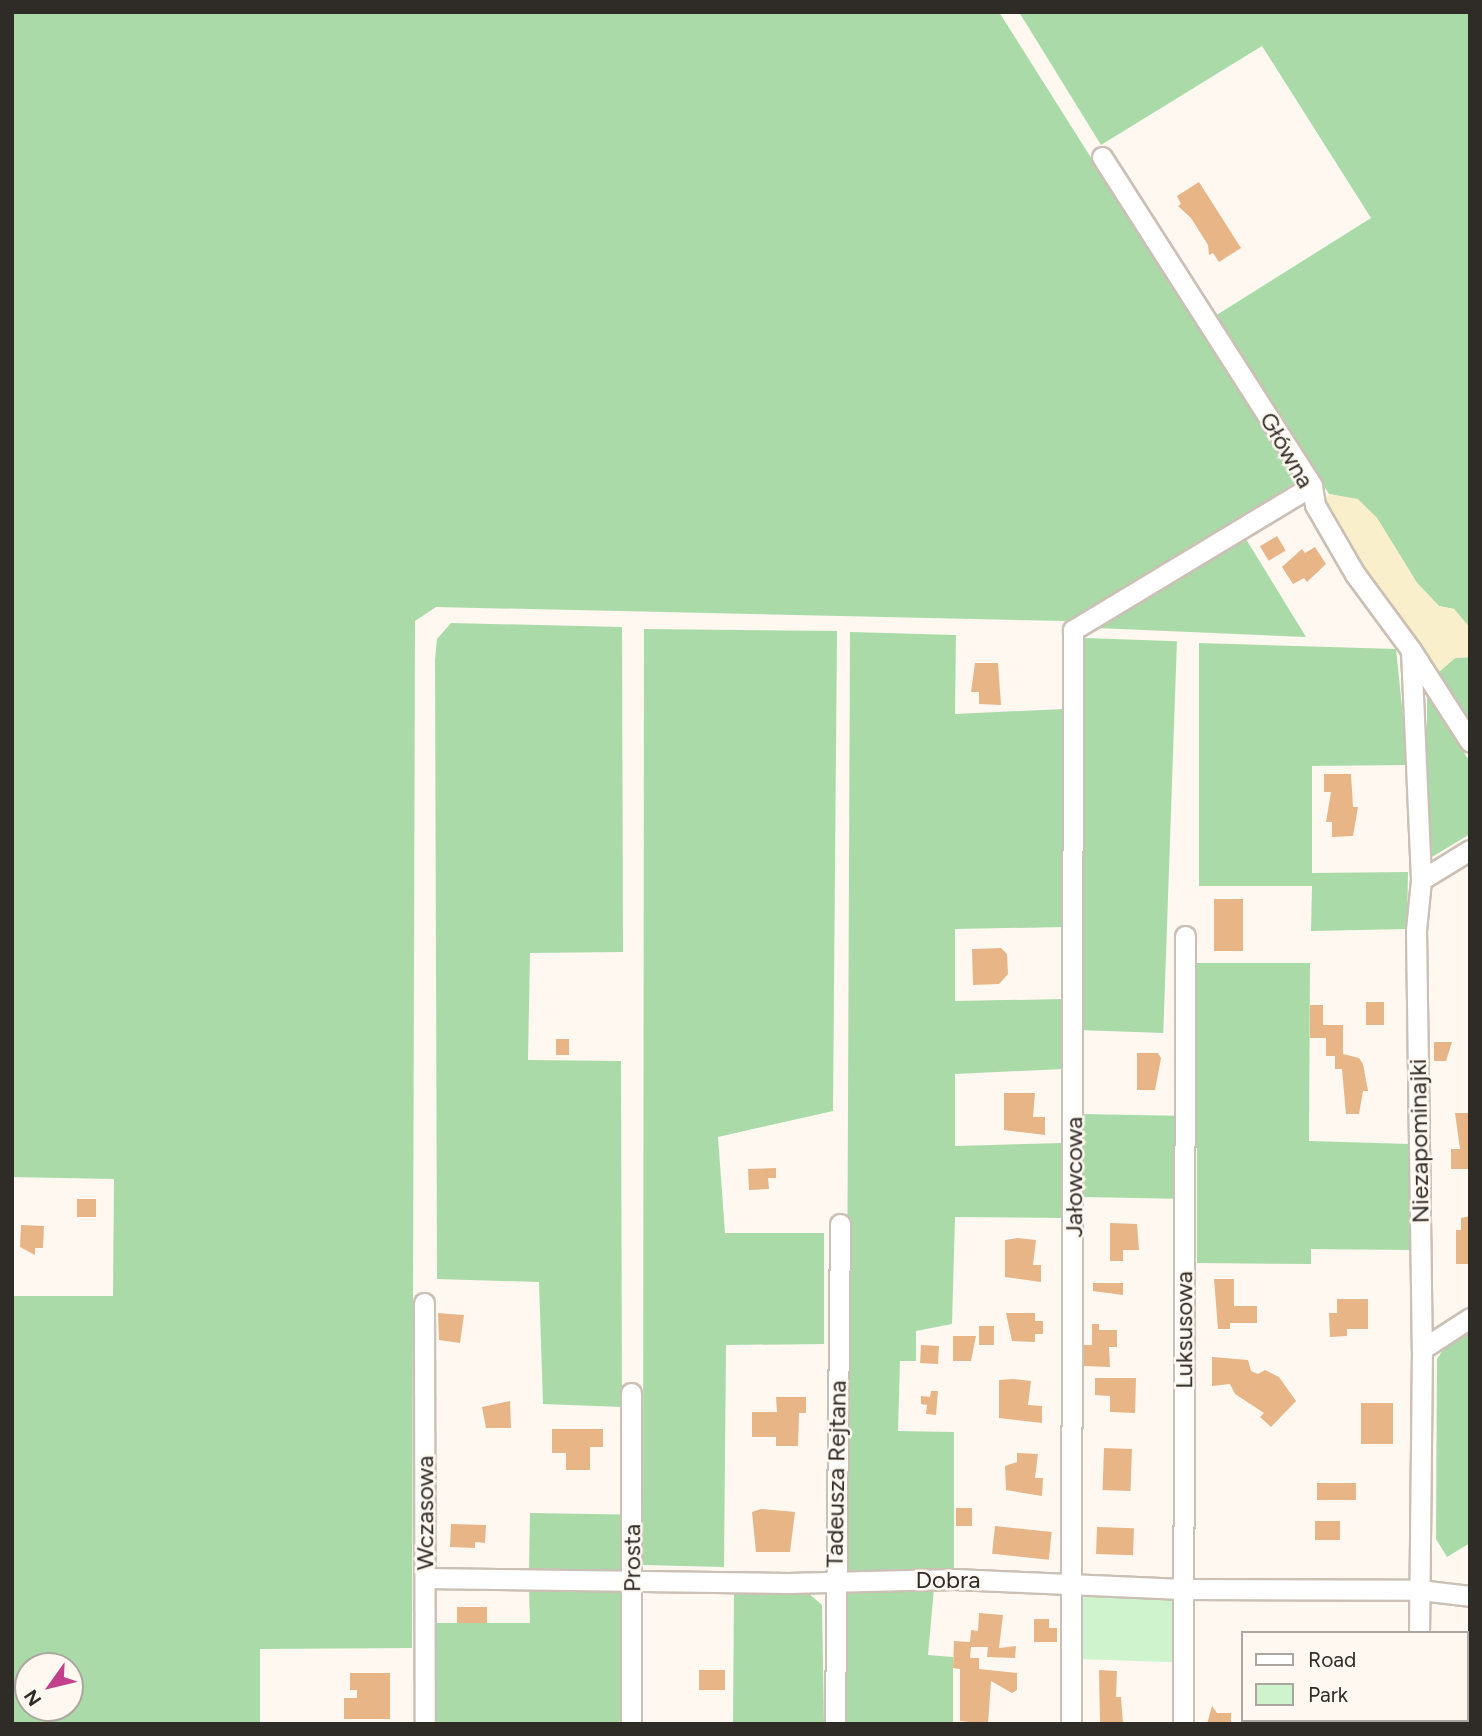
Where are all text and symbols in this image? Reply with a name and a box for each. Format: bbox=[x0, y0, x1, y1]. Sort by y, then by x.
street label: Główna bbox=[1254, 407, 1320, 493]
street label: Niezapominajki bbox=[1403, 1058, 1435, 1224]
street label: Jałowcowa bbox=[1060, 1117, 1088, 1237]
street label: Luksusowa bbox=[1170, 1271, 1198, 1389]
street label: Tadeusza Rejtana bbox=[820, 1380, 852, 1568]
street label: Wczasowa bbox=[411, 1456, 439, 1570]
street label: Prosta bbox=[618, 1524, 646, 1592]
street label: Dobra bbox=[916, 1566, 980, 1594]
legend bbox=[1240, 1631, 1468, 1722]
text: Road bbox=[1308, 1647, 1356, 1672]
north arrow bbox=[14, 1652, 84, 1722]
text: Park bbox=[1308, 1682, 1348, 1707]
text: N bbox=[19, 1685, 46, 1710]

